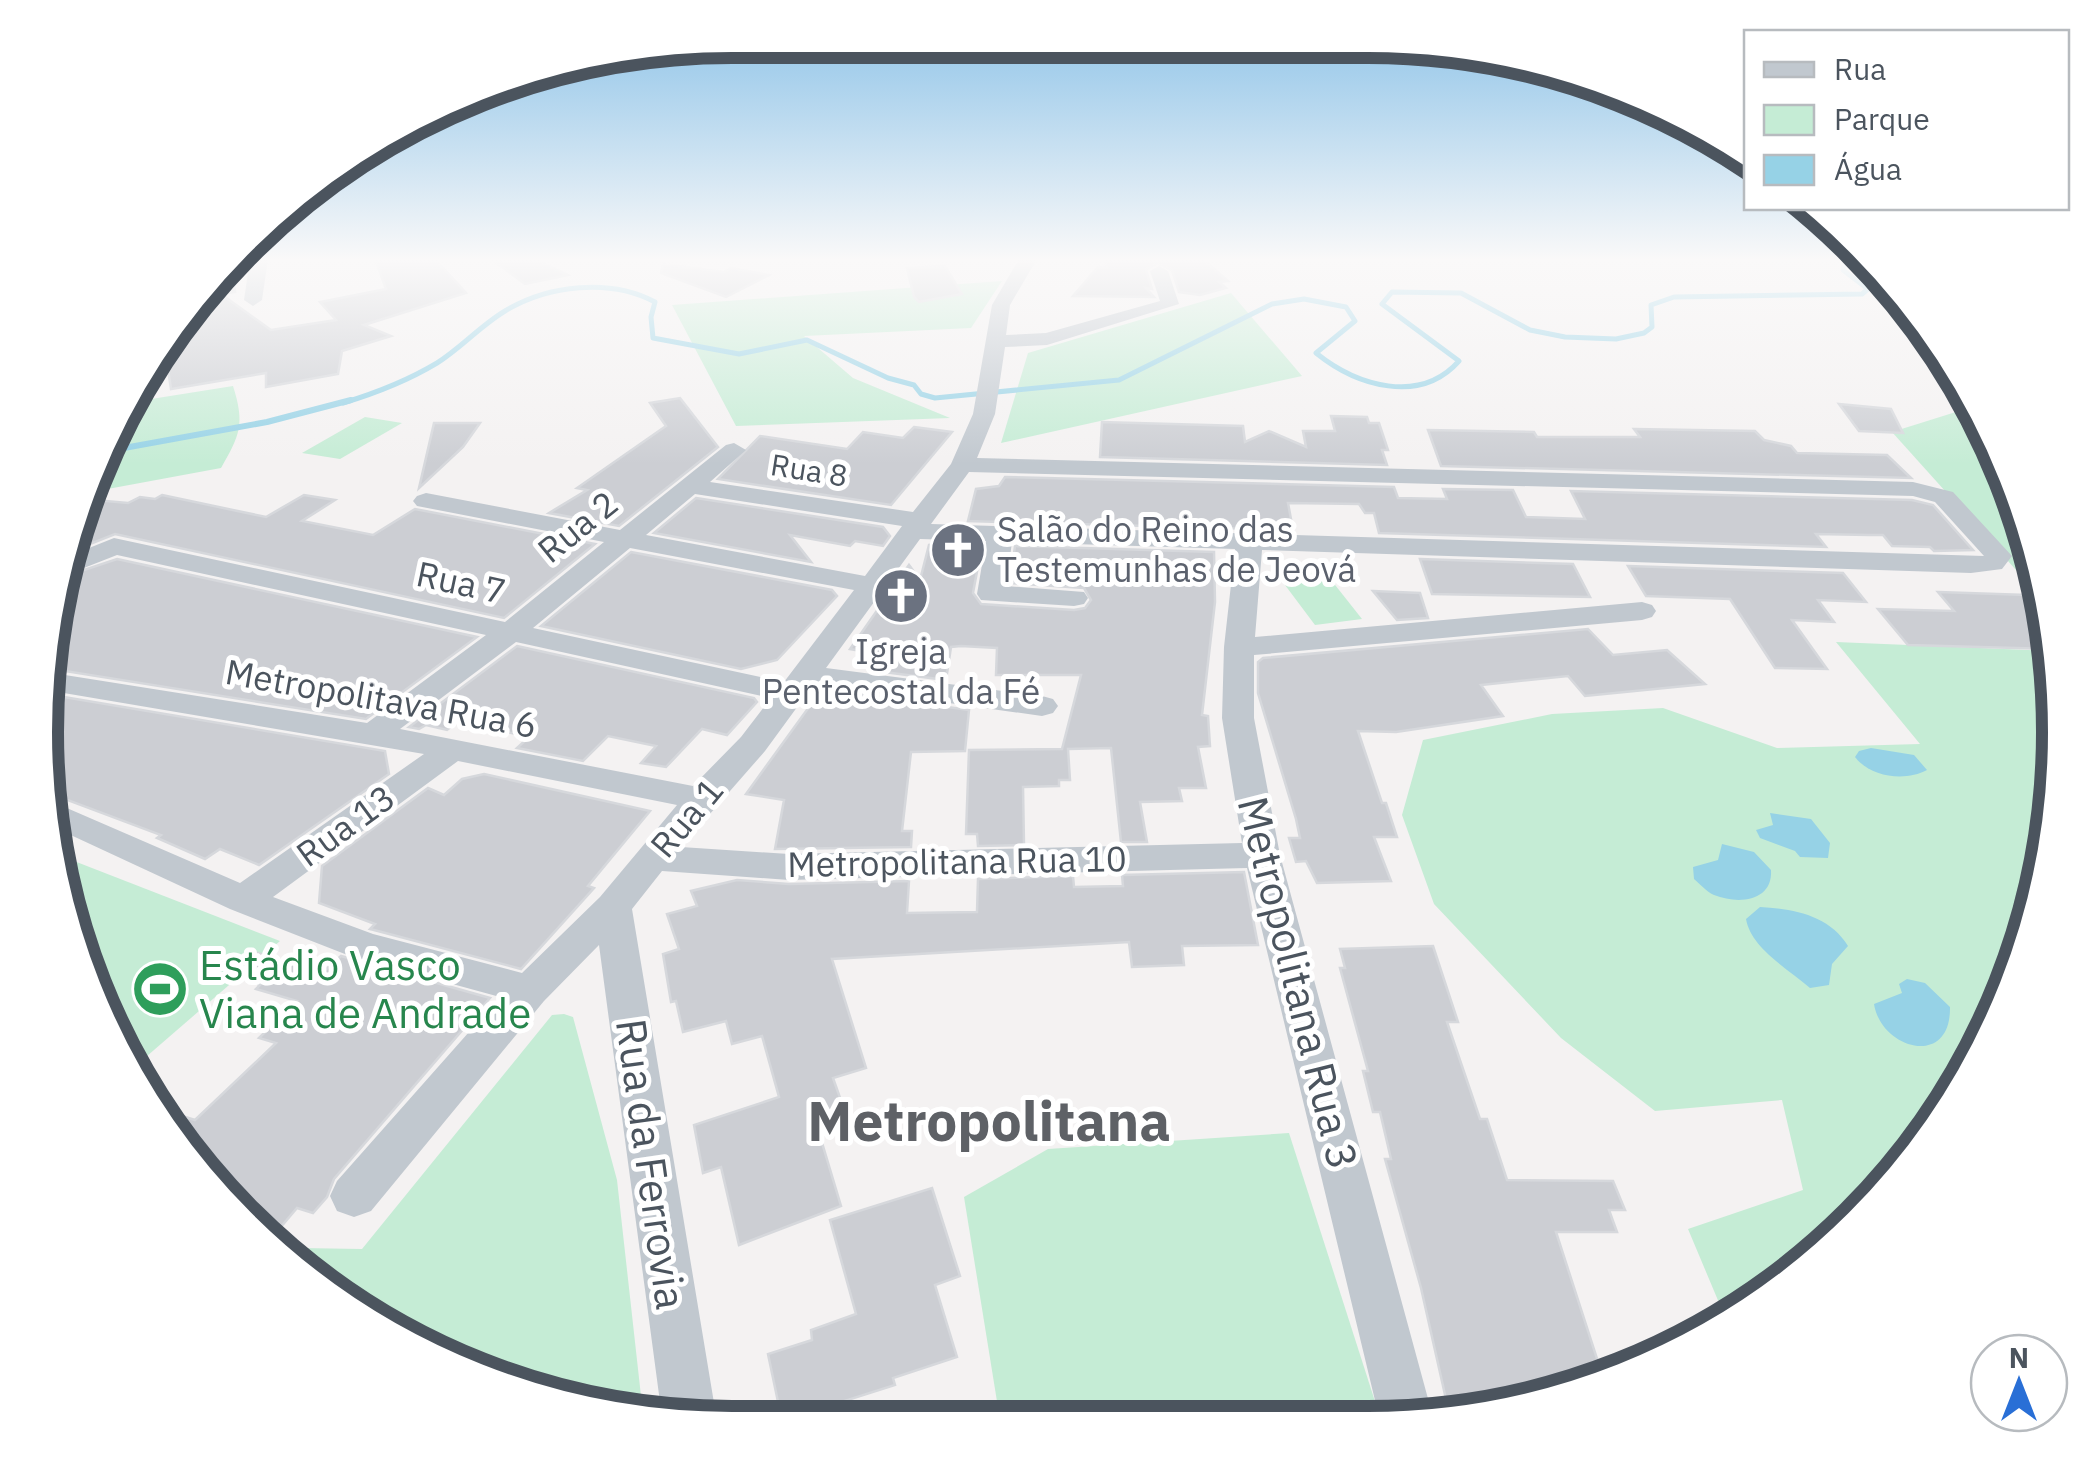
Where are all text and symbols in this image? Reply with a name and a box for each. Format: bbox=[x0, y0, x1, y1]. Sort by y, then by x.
legend bbox=[1744, 30, 2069, 210]
text: Rua bbox=[1834, 49, 1886, 88]
text: Parque bbox=[1834, 99, 1930, 138]
text: Água bbox=[1834, 149, 1902, 188]
street label: Rua 8 bbox=[768, 444, 850, 495]
street label: Rua 2 bbox=[528, 480, 627, 572]
place label: Salão do Reino das Testemunhas de Jeová bbox=[997, 506, 1356, 592]
church icon: Salão do Reino das Testemunhas de Jeová bbox=[928, 520, 988, 580]
street label: Rua 7 bbox=[412, 550, 510, 614]
church icon: Igreja Pentecostal da Fé bbox=[871, 566, 931, 626]
place label: Igreja Pentecostal da Fé bbox=[762, 628, 1040, 714]
street label: Metropolitava Rua 6 bbox=[222, 648, 540, 748]
street label: Rua 1 bbox=[640, 768, 733, 867]
street label: Rua 13 bbox=[287, 774, 404, 876]
street label: Metropolitana Rua 3 bbox=[1226, 791, 1371, 1175]
street label: Metropolitana Rua 10 bbox=[787, 835, 1127, 887]
place label: Estádio Vasco Viana de Andrade bbox=[199, 937, 531, 1040]
sports icon: Estádio Vasco Viana de Andrade bbox=[130, 959, 190, 1019]
street label: Rua da Ferrovia bbox=[604, 1015, 699, 1313]
district label: Metropolitana bbox=[807, 1085, 1171, 1156]
north arrow bbox=[1969, 1333, 2069, 1433]
text: N bbox=[2009, 1339, 2029, 1376]

